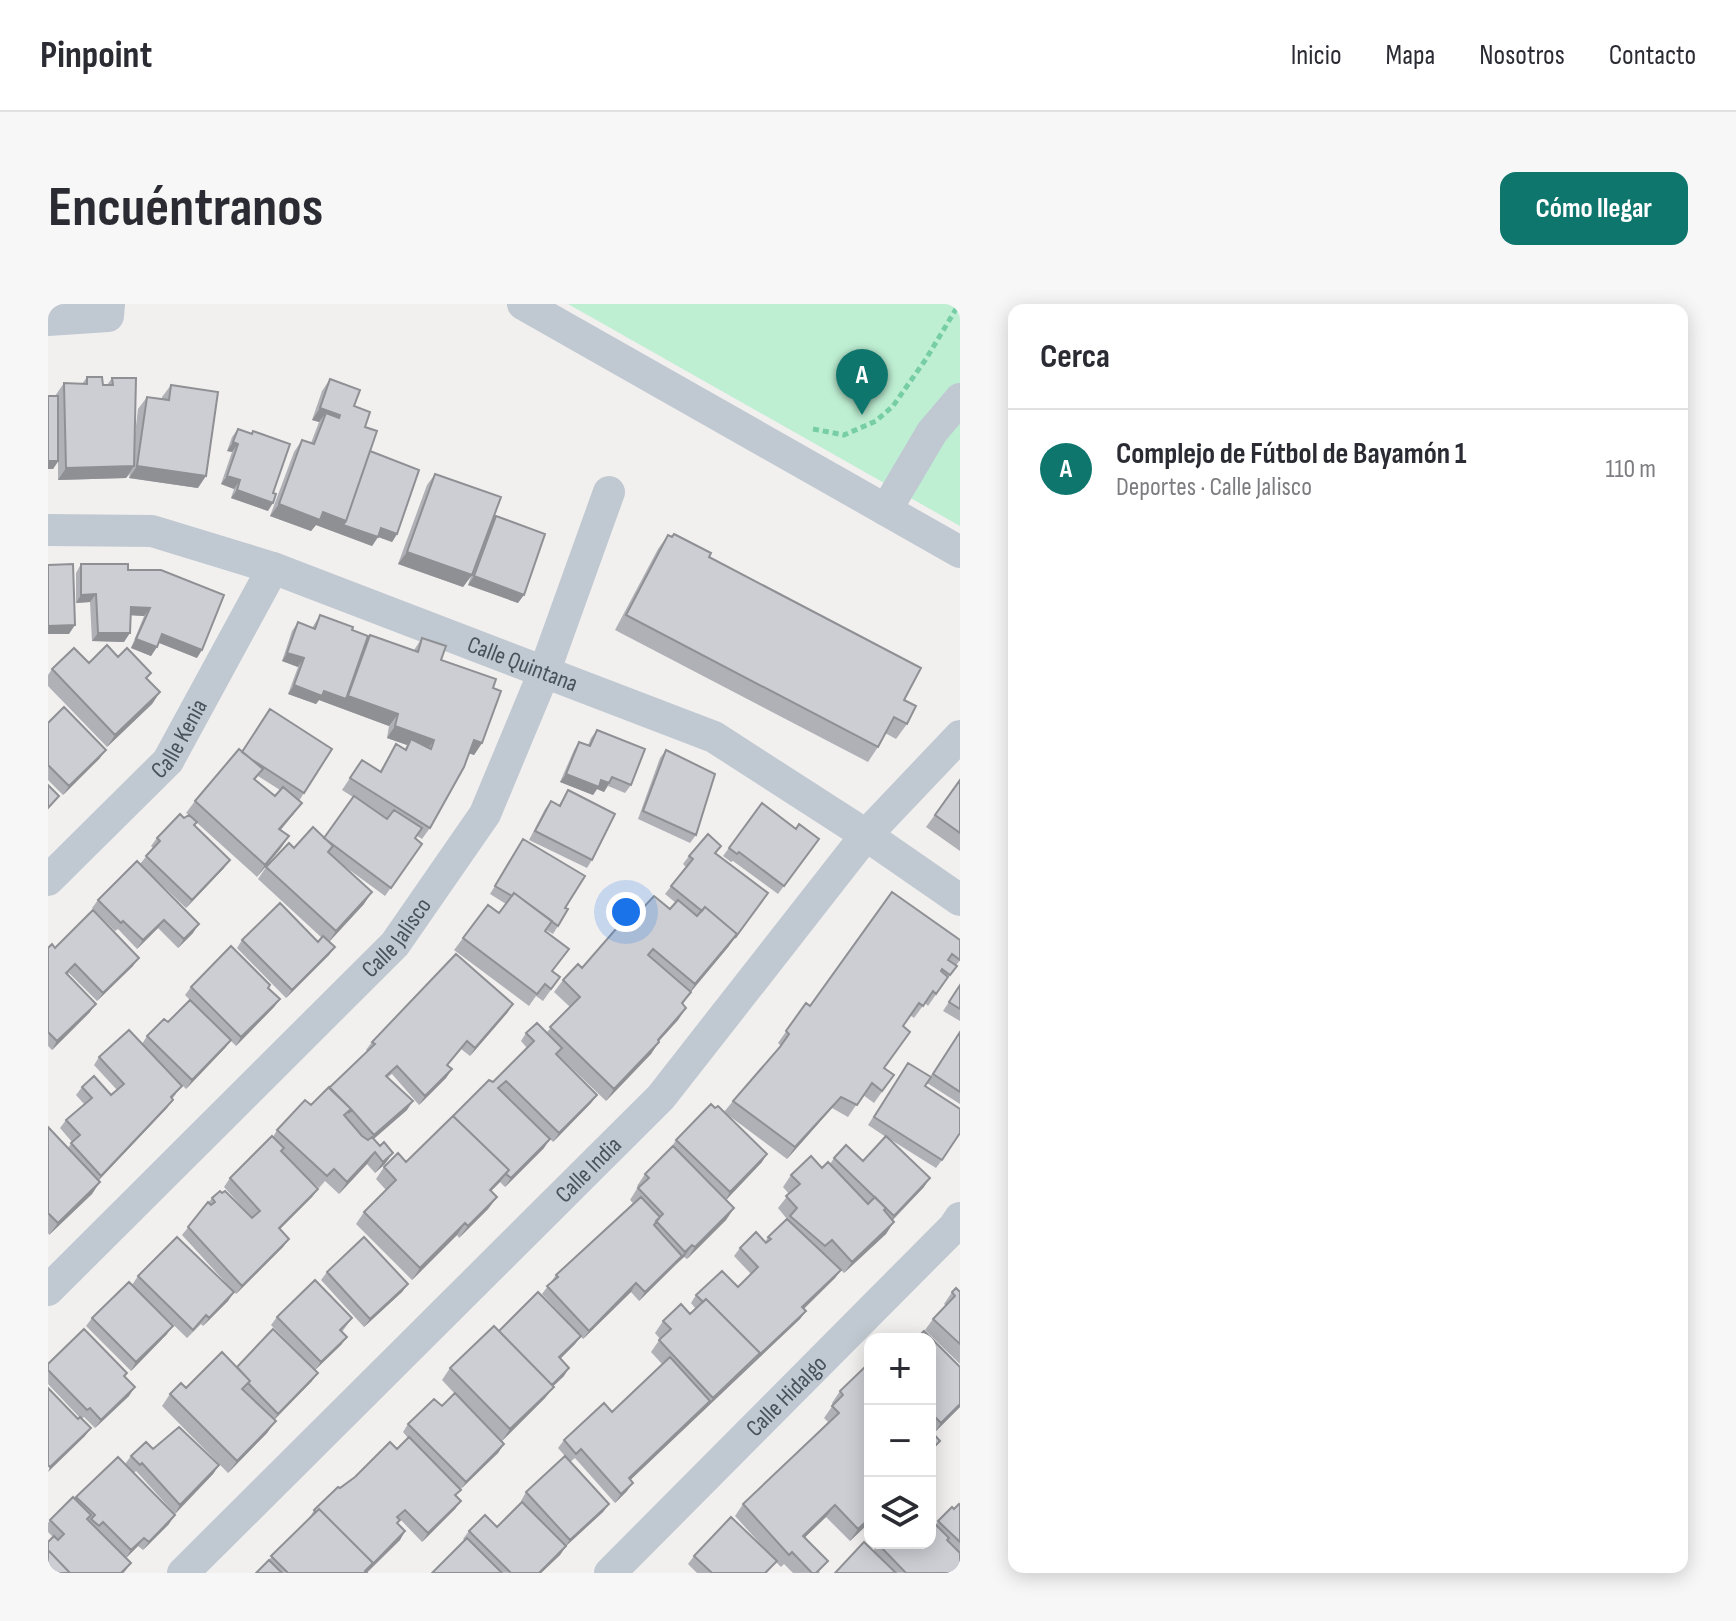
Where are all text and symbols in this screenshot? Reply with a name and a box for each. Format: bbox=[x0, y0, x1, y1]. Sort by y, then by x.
text: Pinpoint bbox=[40, 33, 152, 78]
text: Inicio bbox=[1291, 39, 1342, 72]
text: Mapa bbox=[1386, 39, 1435, 72]
text: Nosotros bbox=[1479, 39, 1565, 72]
text: Contacto bbox=[1609, 39, 1696, 72]
button: Cómo llegar bbox=[1500, 172, 1688, 245]
text: Encuéntranos bbox=[48, 175, 323, 242]
text: Cerca bbox=[1040, 336, 1110, 377]
pin: A bbox=[836, 349, 888, 415]
text: Complejo de Fútbol de Bayamón 1 bbox=[1116, 436, 1467, 472]
text: A bbox=[1060, 454, 1072, 485]
text: 110 m bbox=[1605, 454, 1656, 485]
text: Deportes · Calle Jalisco bbox=[1116, 472, 1312, 503]
street label: Calle Quintana bbox=[464, 629, 582, 698]
street label: Calle Kenia bbox=[145, 694, 213, 784]
street label: Calle Jalisco bbox=[355, 892, 437, 983]
your location bbox=[606, 892, 646, 932]
street label: Calle India bbox=[549, 1130, 628, 1209]
map controls bbox=[864, 1333, 936, 1549]
button: + bbox=[864, 1333, 936, 1405]
street label: Calle Hidalgo bbox=[740, 1349, 833, 1442]
button: − bbox=[864, 1405, 936, 1477]
button: layers bbox=[864, 1477, 936, 1549]

